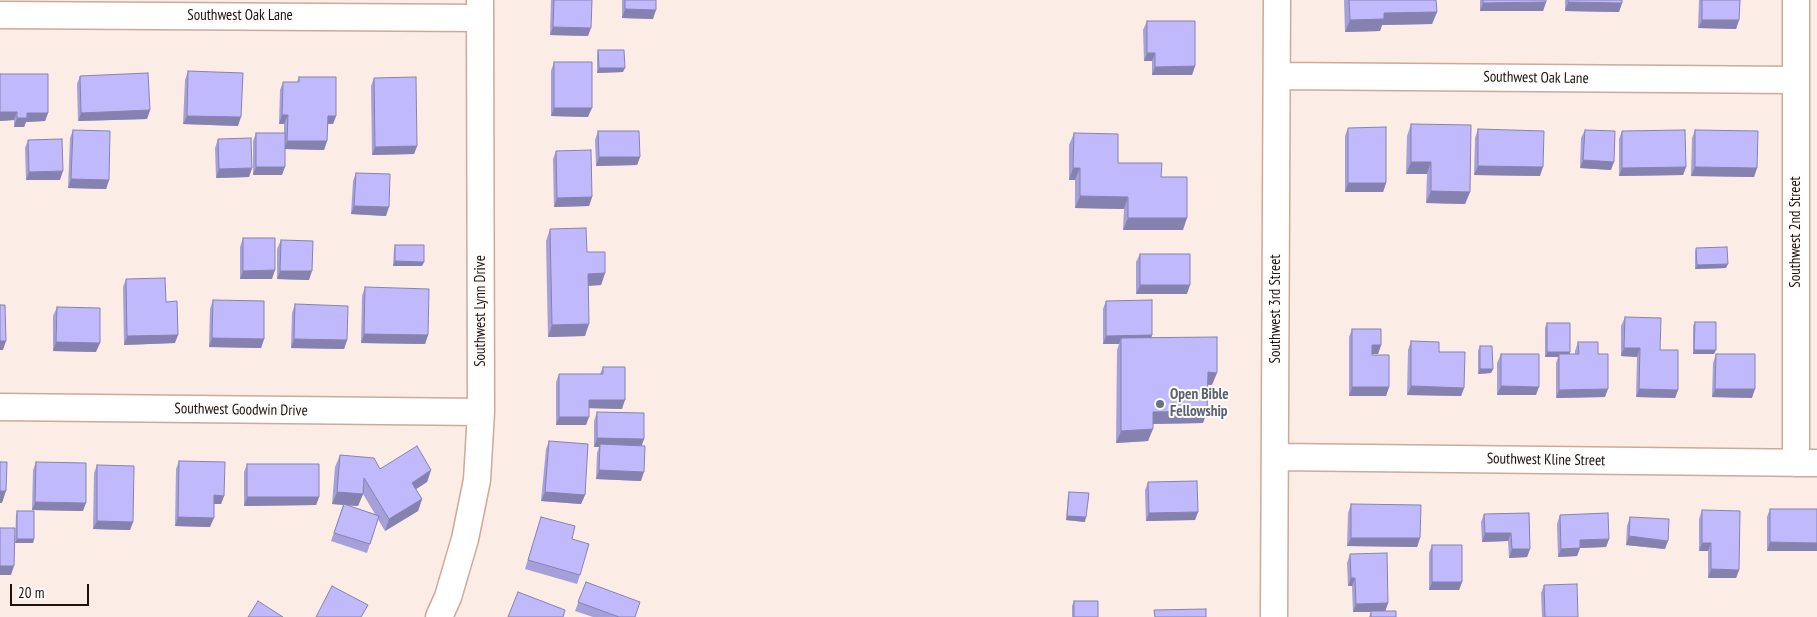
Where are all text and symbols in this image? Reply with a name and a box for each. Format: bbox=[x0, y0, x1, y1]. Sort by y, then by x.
street label: Southwest Oak Lane bbox=[187, 7, 293, 25]
street label: Southwest Oak Lane bbox=[1483, 68, 1589, 88]
street label: Southwest 2nd Street bbox=[1787, 176, 1805, 288]
street label: Southwest 3rd Street bbox=[1267, 254, 1285, 364]
street label: Southwest Lynn Drive bbox=[472, 255, 490, 367]
place label: Open Bible Fellowship bbox=[1170, 386, 1229, 421]
marker: Open Bible Fellowship bbox=[1154, 398, 1166, 410]
street label: Southwest Goodwin Drive bbox=[174, 400, 308, 420]
street label: Southwest Kline Street bbox=[1487, 450, 1605, 470]
scale bar bbox=[12, 574, 91, 606]
text: 20 m bbox=[18, 583, 44, 602]

